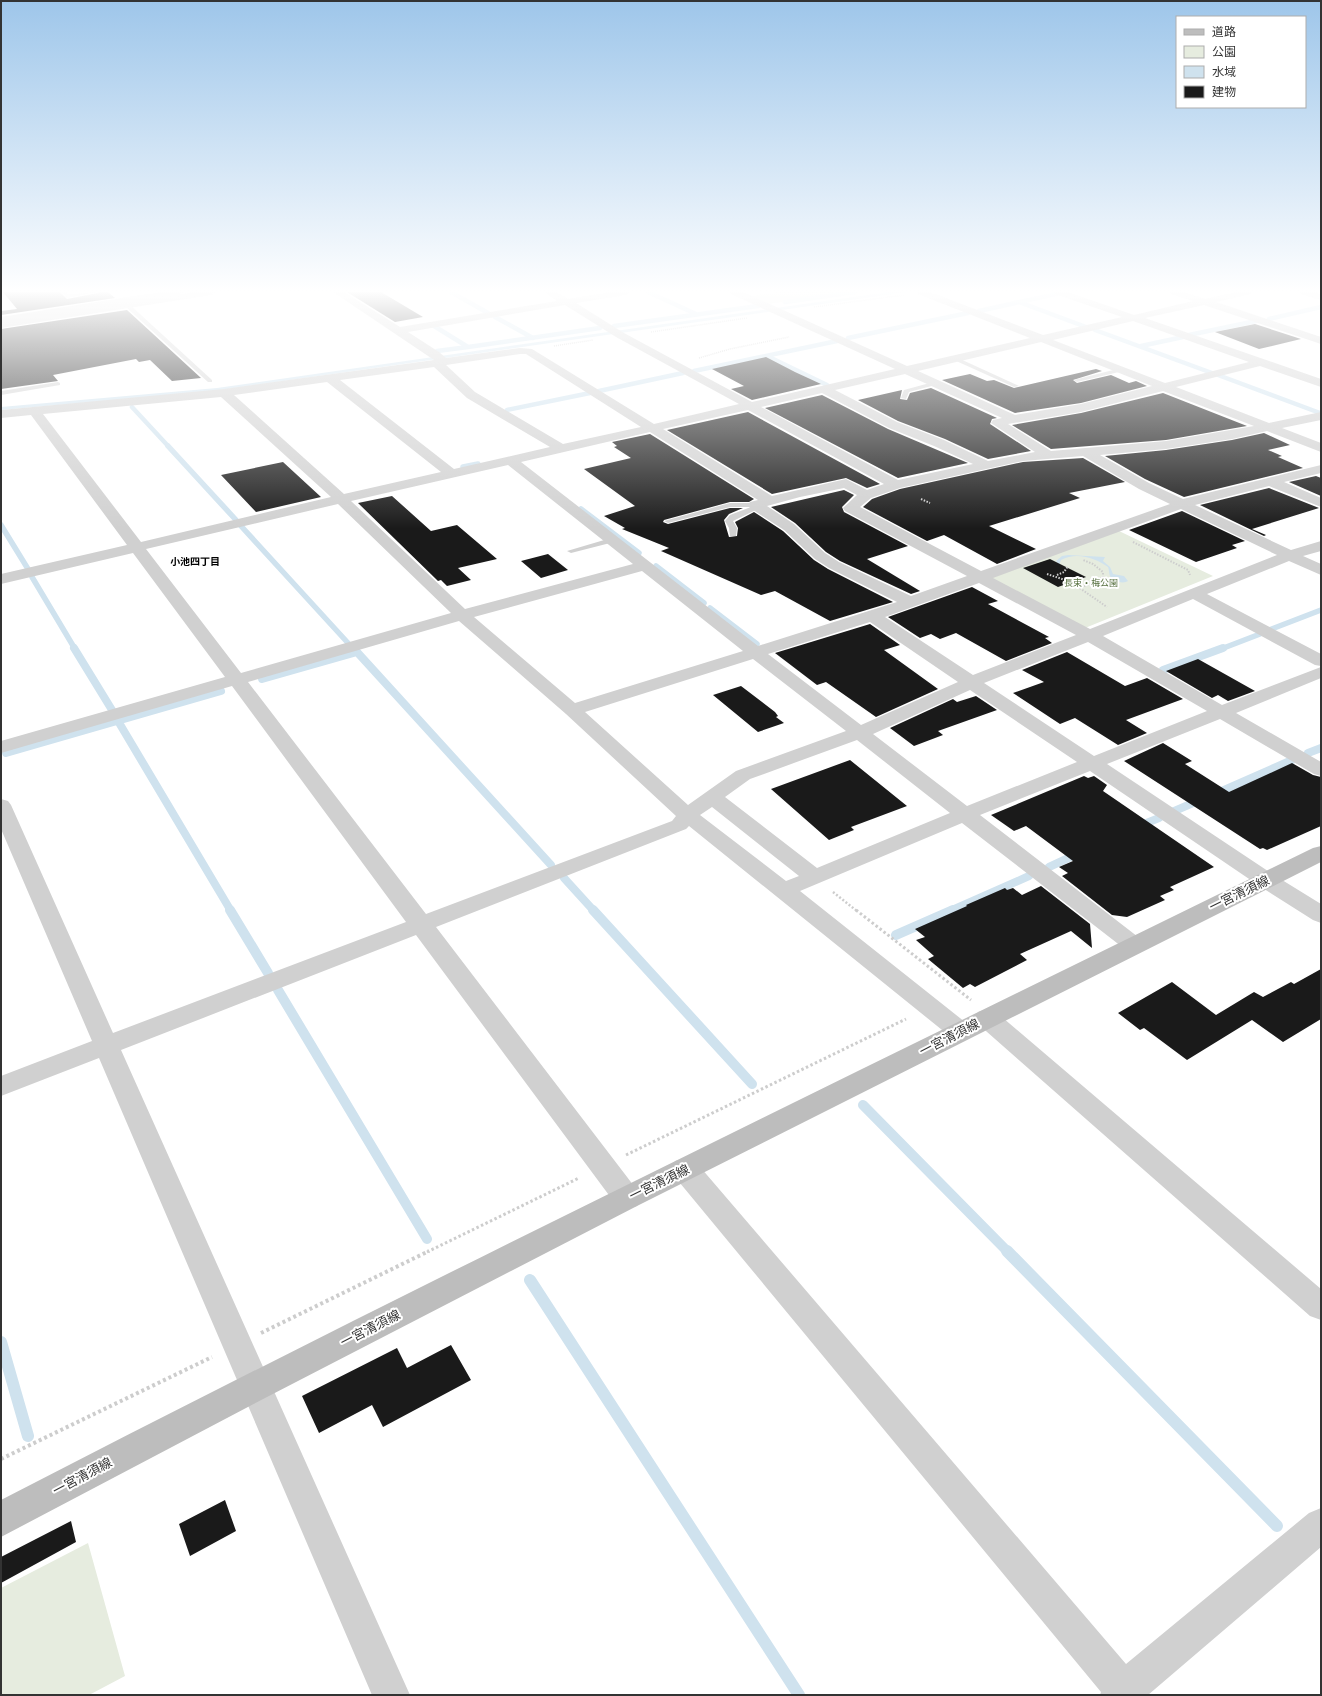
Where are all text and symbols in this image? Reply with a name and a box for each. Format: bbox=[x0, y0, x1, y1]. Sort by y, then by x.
legend bbox=[1176, 16, 1306, 108]
text: 道路 bbox=[1212, 24, 1236, 39]
text: 公園 bbox=[1212, 44, 1236, 59]
text: 水域 bbox=[1212, 64, 1236, 79]
text: 建物 bbox=[1212, 84, 1236, 99]
district label: 小池四丁目 bbox=[170, 555, 220, 568]
park label: 長束・梅公園 bbox=[1064, 577, 1118, 588]
street label: 一宮清須線 bbox=[1206, 872, 1272, 915]
street label: 一宮清須線 bbox=[916, 1015, 982, 1060]
street label: 一宮清須線 bbox=[626, 1161, 692, 1204]
street label: 一宮清須線 bbox=[337, 1306, 403, 1351]
street label: 一宮清須線 bbox=[50, 1454, 115, 1499]

